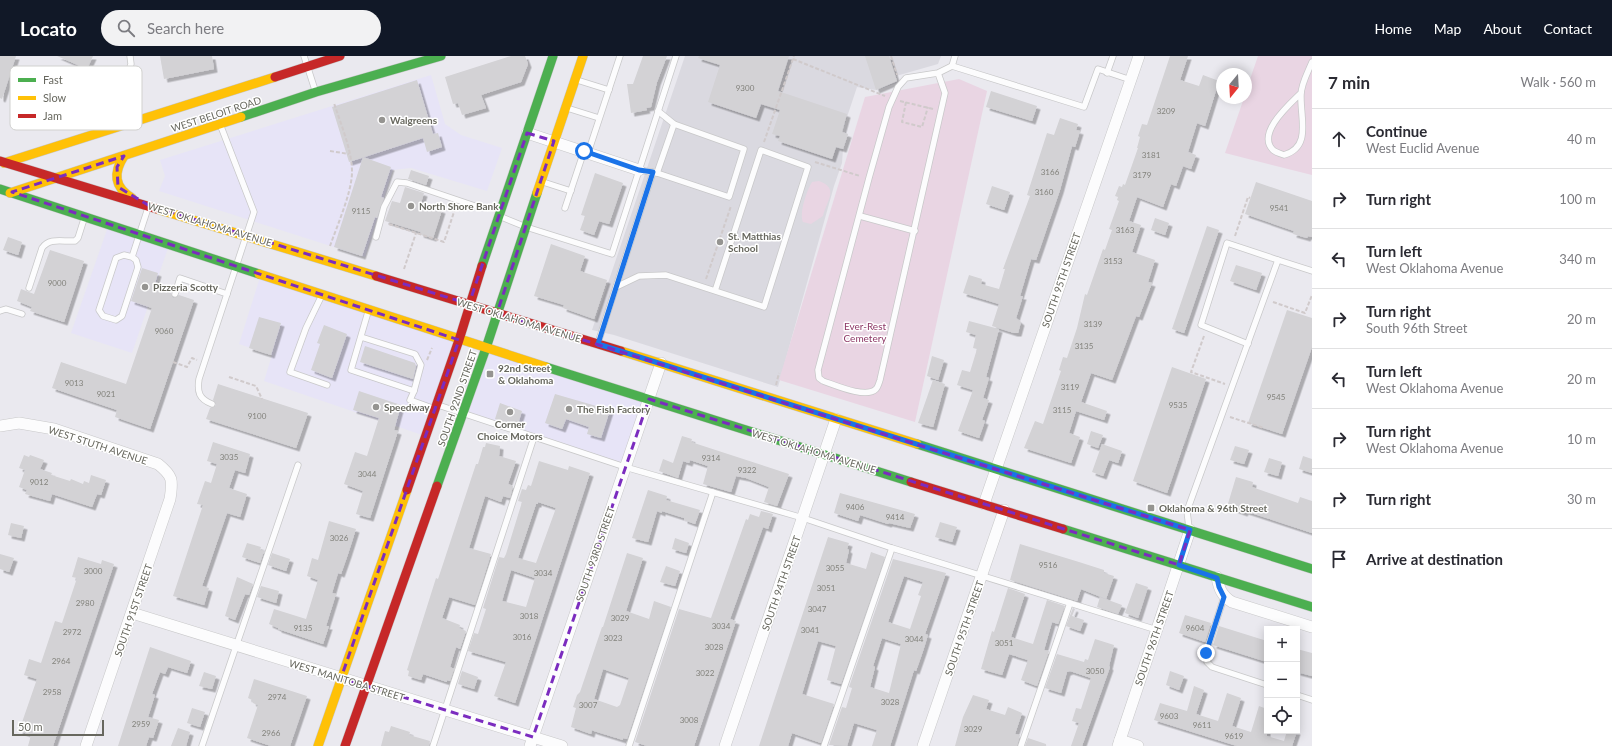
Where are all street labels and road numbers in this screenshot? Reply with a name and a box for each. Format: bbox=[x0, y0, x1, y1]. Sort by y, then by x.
street label: WEST BELOIT ROAD bbox=[169, 94, 263, 134]
street label: WEST OKLAHOMA AVENUE bbox=[146, 199, 274, 249]
street label: SOUTH 95TH STREET bbox=[1039, 231, 1083, 329]
street label: WEST OKLAHOMA AVENUE bbox=[455, 295, 583, 345]
street label: SOUTH 92ND STREET bbox=[435, 348, 479, 448]
street label: WEST STUTH AVENUE bbox=[47, 423, 149, 467]
street label: WEST OKLAHOMA AVENUE bbox=[750, 426, 878, 476]
street label: SOUTH 93RD STREET bbox=[573, 505, 617, 603]
street label: SOUTH 94TH STREET bbox=[759, 534, 803, 632]
street label: SOUTH 91ST STREET bbox=[112, 562, 155, 658]
street label: SOUTH 95TH STREET bbox=[942, 579, 986, 677]
street label: SOUTH 96TH STREET bbox=[1132, 589, 1176, 687]
street label: WEST MANITOBA STREET bbox=[288, 657, 406, 703]

